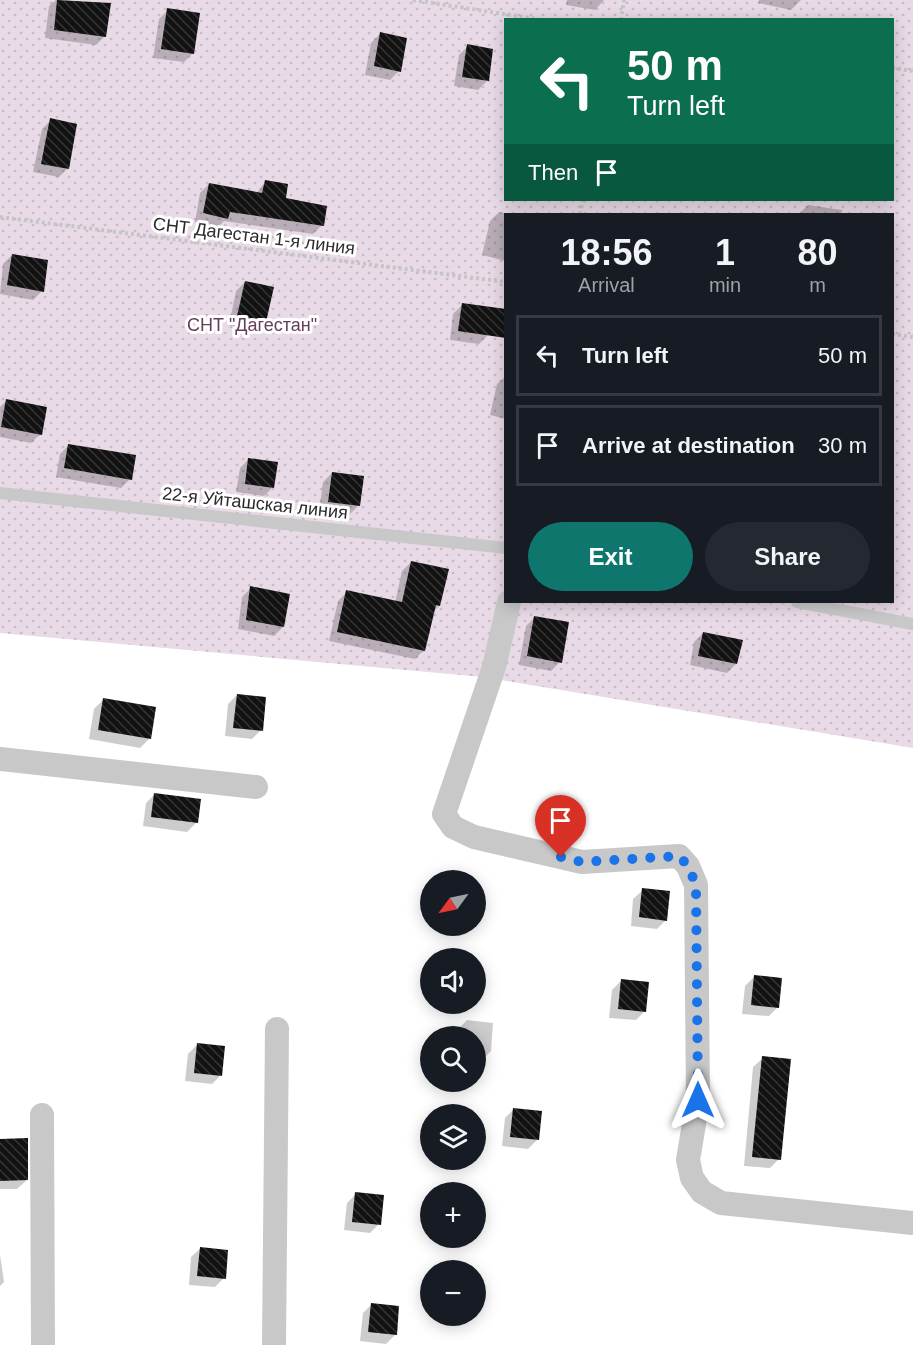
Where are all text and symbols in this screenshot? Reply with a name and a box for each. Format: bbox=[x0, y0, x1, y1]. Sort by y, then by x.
icon: left bbox=[528, 42, 606, 120]
text: 50 m bbox=[627, 42, 723, 89]
text: Turn left bbox=[627, 91, 725, 121]
icon: arrive bbox=[590, 156, 623, 189]
text: Then bbox=[528, 160, 578, 185]
street label: СНТ Дагестан 1-я линия bbox=[152, 214, 356, 258]
text: 18:56 bbox=[560, 232, 652, 273]
text: 1 bbox=[715, 232, 735, 273]
text: 80 bbox=[798, 232, 838, 273]
text: Arrival bbox=[578, 274, 635, 296]
text: min bbox=[709, 274, 741, 296]
text: m bbox=[809, 274, 826, 296]
park label: СНТ "Дагестан" bbox=[187, 315, 317, 335]
icon: left bbox=[531, 339, 564, 372]
text: Turn left bbox=[582, 343, 668, 368]
text: 50 m bbox=[818, 343, 867, 368]
icon: arrive bbox=[531, 429, 564, 462]
text: Arrive at destination bbox=[582, 433, 795, 458]
text: 30 m bbox=[818, 433, 867, 458]
street label: 22-я Уйташская линия bbox=[161, 483, 349, 523]
button: Exit bbox=[528, 522, 693, 591]
button: Share bbox=[705, 522, 870, 591]
pin bbox=[535, 795, 586, 857]
icon: arrive bbox=[544, 804, 577, 837]
north arrow bbox=[420, 870, 486, 936]
map controls bbox=[420, 870, 486, 1326]
button: sound bbox=[420, 948, 486, 1014]
button: search bbox=[420, 1026, 486, 1092]
position arrow bbox=[666, 1068, 730, 1132]
button: layers bbox=[420, 1104, 486, 1170]
button: + bbox=[420, 1182, 486, 1248]
button: − bbox=[420, 1260, 486, 1326]

